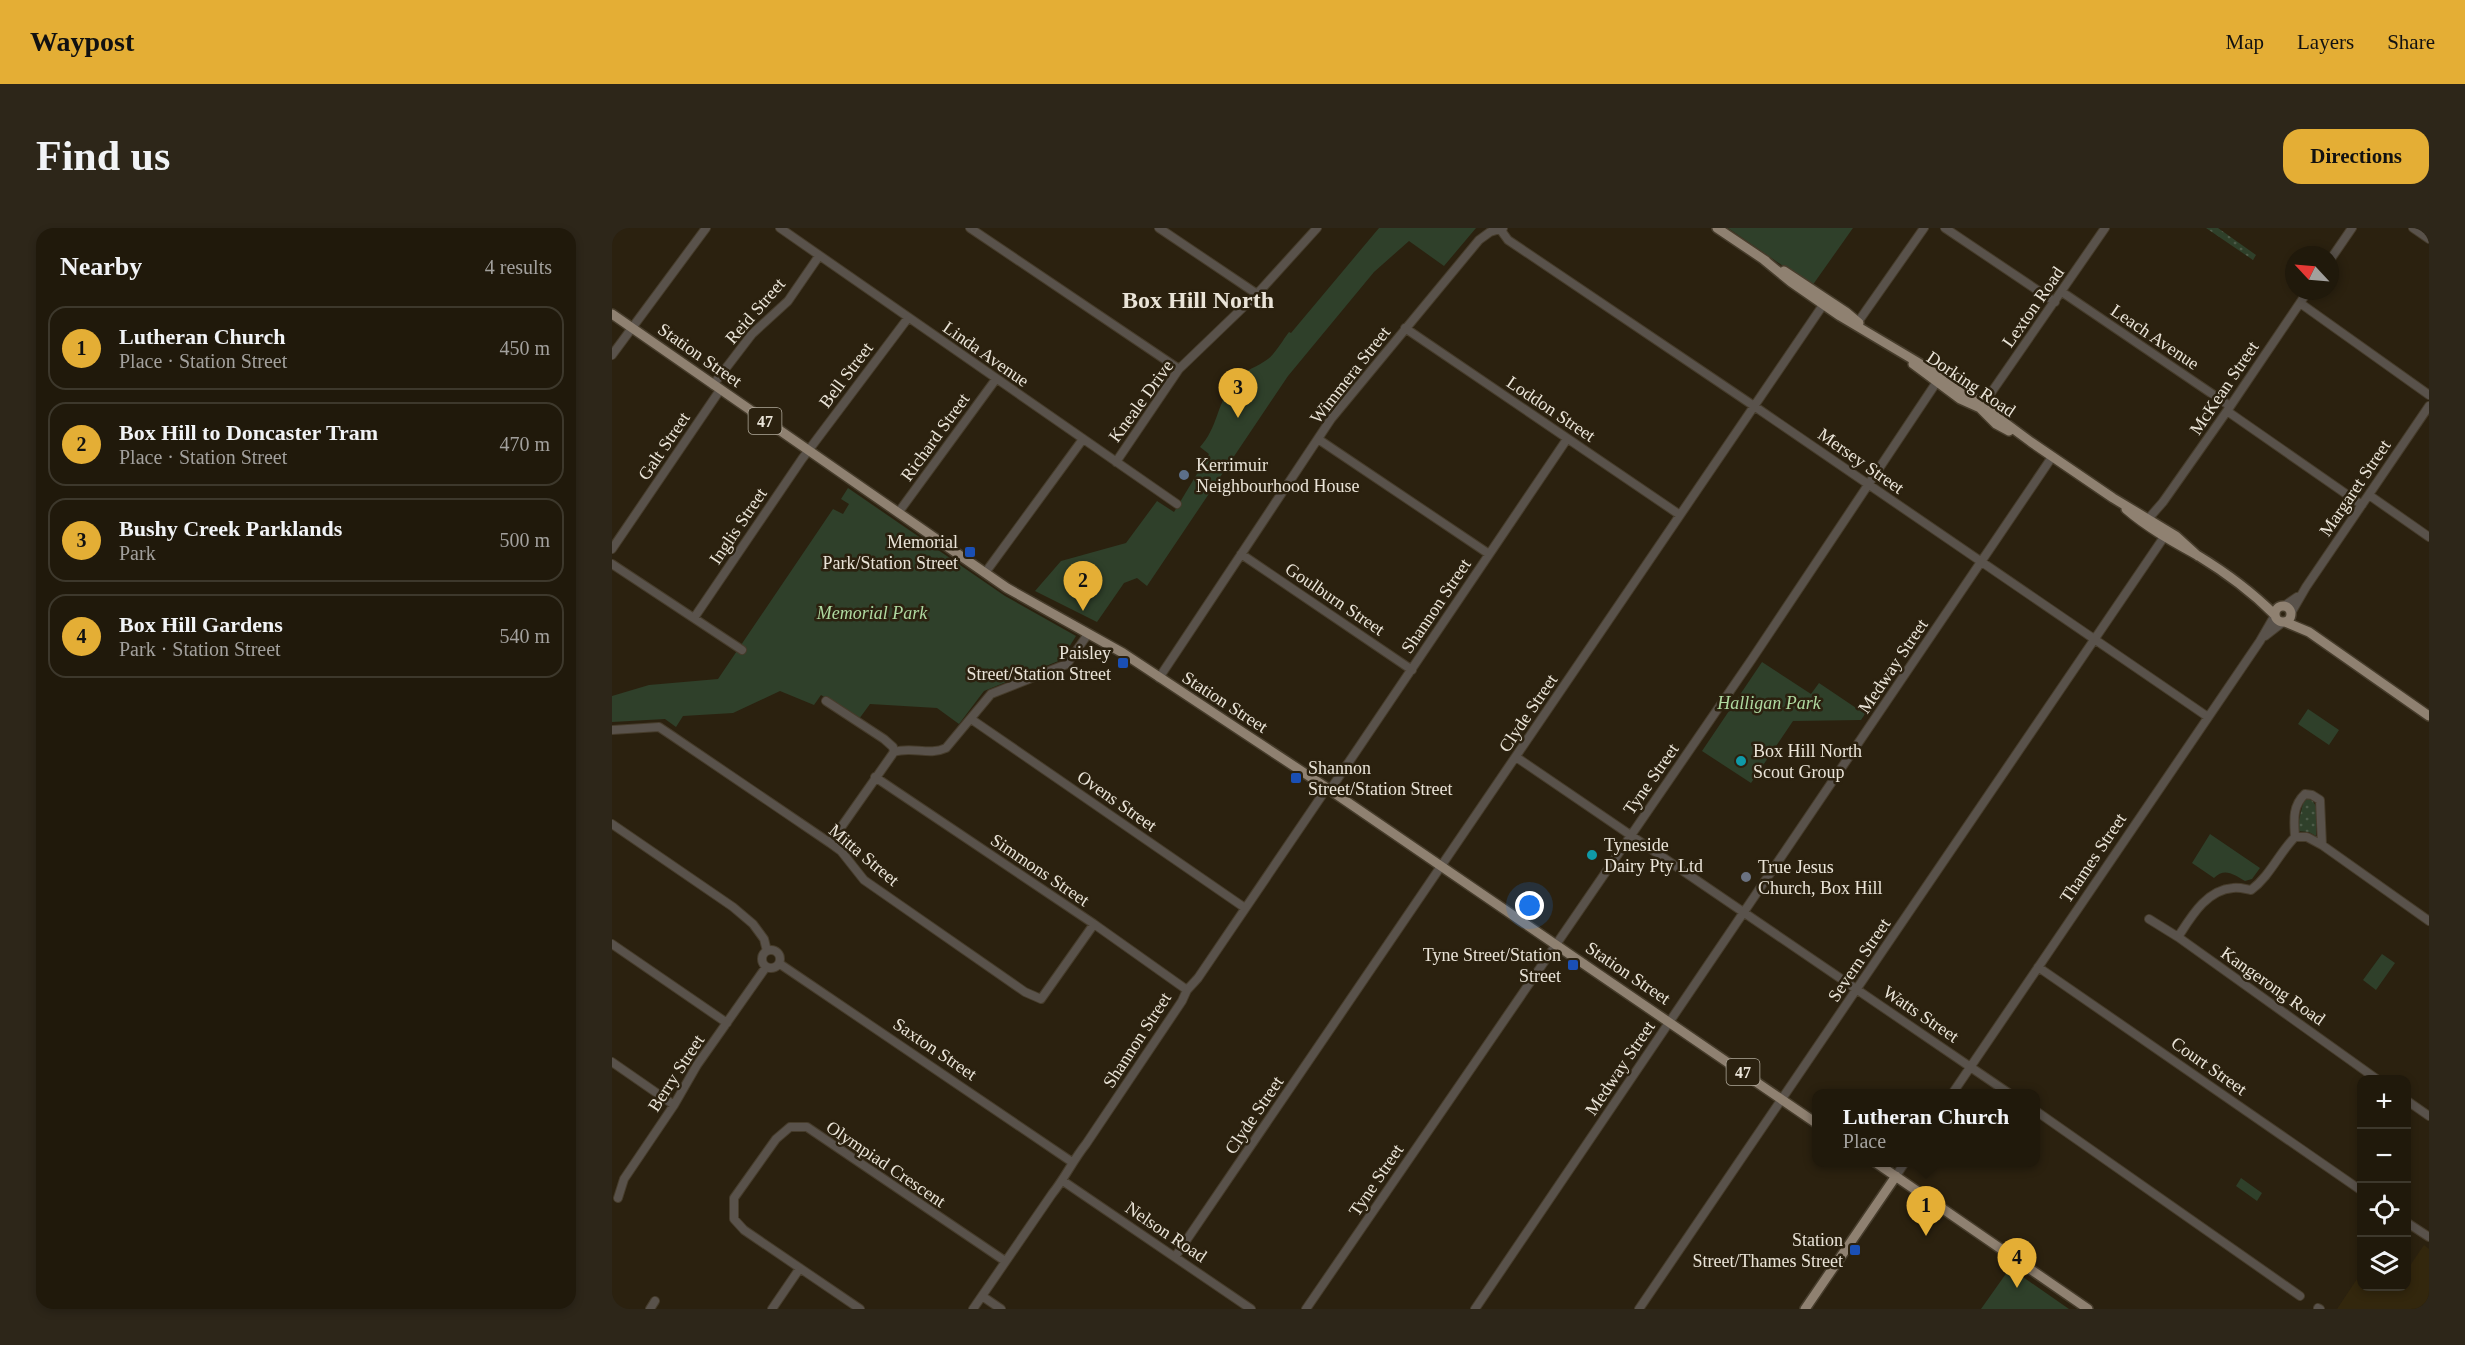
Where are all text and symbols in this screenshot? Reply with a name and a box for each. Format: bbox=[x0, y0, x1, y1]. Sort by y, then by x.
text: Waypost bbox=[30, 26, 134, 57]
text: Map bbox=[2226, 30, 2264, 54]
text: Layers bbox=[2297, 30, 2354, 54]
text: Share bbox=[2387, 30, 2435, 54]
button: Directions bbox=[2283, 129, 2429, 184]
text: Find us bbox=[36, 133, 170, 179]
north arrow bbox=[2285, 246, 2339, 300]
text: Nearby bbox=[60, 252, 142, 281]
text: 4 results bbox=[485, 256, 552, 278]
street label: Lexton Road bbox=[1998, 263, 2068, 351]
street label: Reid Street bbox=[721, 274, 789, 348]
district label: Box Hill North bbox=[1122, 287, 1274, 313]
street label: Leach Avenue bbox=[2107, 300, 2203, 374]
street label: Linda Avenue bbox=[939, 317, 1033, 391]
street label: Station Street bbox=[654, 319, 746, 391]
street label: Wimmera Street bbox=[1306, 322, 1394, 428]
text: Lutheran Church bbox=[119, 324, 285, 349]
text: 1 bbox=[77, 337, 87, 359]
text: 450 m bbox=[499, 337, 550, 359]
street label: McKean Street bbox=[2185, 337, 2263, 439]
street label: Bell Street bbox=[815, 338, 877, 412]
street label: Dorking Road bbox=[1923, 347, 2019, 421]
text: Place · Station Street bbox=[119, 350, 287, 372]
street label: Kneale Drive bbox=[1105, 356, 1177, 446]
pin: 3 bbox=[1218, 368, 1258, 418]
street label: Loddon Street bbox=[1503, 372, 1599, 446]
street label: Richard Street bbox=[897, 389, 973, 485]
street label: Galt Street bbox=[634, 408, 694, 484]
road number: 47 bbox=[748, 408, 782, 434]
text: Box Hill to Doncaster Tram bbox=[119, 420, 378, 445]
street label: Mersey Street bbox=[1814, 424, 1908, 498]
text: 2 bbox=[77, 433, 87, 455]
text: 470 m bbox=[499, 433, 550, 455]
street label: Margaret Street bbox=[2315, 436, 2395, 540]
text: Place · Station Street bbox=[119, 446, 287, 468]
place label: Kerrimuir Neighbourhood House bbox=[1196, 455, 1359, 496]
marker: Kerrimuir Neighbourhood House bbox=[1177, 468, 1191, 482]
street label: Inglis Street bbox=[705, 484, 771, 568]
text: Bushy Creek Parklands bbox=[119, 516, 342, 541]
text: 3 bbox=[77, 529, 87, 551]
text: 500 m bbox=[499, 529, 550, 551]
place label: Memorial Park/Station Street bbox=[823, 532, 958, 573]
text: Park bbox=[119, 542, 156, 564]
marker: Memorial Park/Station Street bbox=[963, 545, 977, 559]
street label: Shannon Street bbox=[1397, 555, 1475, 657]
street label: Goulburn Street bbox=[1282, 558, 1388, 640]
pin: 2 bbox=[1064, 562, 1102, 611]
park label: Memorial Park bbox=[816, 603, 928, 623]
text: Box Hill Gardens bbox=[119, 612, 283, 637]
street label: Medway Street bbox=[1854, 615, 1932, 717]
text: 4 bbox=[77, 625, 87, 647]
text: 540 m bbox=[499, 625, 550, 647]
text: Park · Station Street bbox=[119, 638, 281, 660]
place label: Paisley Street/Station Street bbox=[967, 643, 1111, 684]
marker: Paisley Street/Station Street bbox=[1116, 656, 1130, 670]
street label: Station Street bbox=[1179, 667, 1271, 737]
street label: Clyde Street bbox=[1495, 670, 1561, 756]
park label: Halligan Park bbox=[1716, 693, 1822, 713]
street label: Tyne Street bbox=[1619, 740, 1683, 818]
place label: Box Hill North Scout Group bbox=[1753, 741, 1862, 782]
marker: Box Hill North Scout Group bbox=[1734, 754, 1748, 768]
place label: Shannon Street/Station Street bbox=[1308, 758, 1452, 799]
street label: Ovens Street bbox=[1073, 766, 1161, 836]
marker: Shannon Street/Station Street bbox=[1289, 771, 1303, 785]
street label: Thames Street bbox=[2056, 810, 2130, 906]
street label: Mitta Street bbox=[825, 820, 903, 890]
street label: Simmons Street bbox=[987, 830, 1093, 910]
place label: Tyneside Dairy Pty Ltd bbox=[1604, 835, 1703, 876]
marker: Tyneside Dairy Pty Ltd bbox=[1585, 848, 1599, 862]
place label: True Jesus Church, Box Hill bbox=[1758, 857, 1883, 898]
marker: True Jesus Church, Box Hill bbox=[1739, 870, 1753, 884]
your location bbox=[1515, 891, 1544, 920]
street label: Severn Street bbox=[1824, 914, 1894, 1006]
street label: Station Street bbox=[1582, 937, 1674, 1009]
street label: Kangerong Road bbox=[2217, 943, 2329, 1029]
place label: Tyne Street/Station Street bbox=[1423, 945, 1561, 986]
marker: Tyne Street/Station Street bbox=[1566, 958, 1580, 972]
street label: Watts Street bbox=[1879, 981, 1963, 1047]
street label: Shannon Street bbox=[1099, 989, 1175, 1091]
street label: Saxton Street bbox=[889, 1014, 981, 1084]
street label: Medway Street bbox=[1581, 1017, 1659, 1119]
street label: Berry Street bbox=[644, 1031, 708, 1115]
street label: Court Street bbox=[2167, 1033, 2251, 1099]
road number: 47 bbox=[1726, 1059, 1760, 1085]
street label: Clyde Street bbox=[1221, 1072, 1287, 1158]
map controls bbox=[2357, 1075, 2411, 1291]
button: + bbox=[2357, 1075, 2411, 1129]
popup bbox=[1812, 1089, 2040, 1167]
text: Lutheran Church bbox=[1843, 1104, 2009, 1129]
street label: Olympiad Crescent bbox=[823, 1117, 949, 1211]
button: − bbox=[2357, 1129, 2411, 1183]
text: Place bbox=[1843, 1130, 1886, 1152]
street label: Tyne Street bbox=[1345, 1140, 1407, 1220]
button: locate bbox=[2357, 1183, 2411, 1237]
pin: 1 bbox=[1906, 1186, 1946, 1236]
street label: Nelson Road bbox=[1122, 1198, 1210, 1266]
place label: Station Street/Thames Street bbox=[1693, 1230, 1843, 1271]
button: layers bbox=[2357, 1237, 2411, 1291]
pin: 4 bbox=[1998, 1238, 2036, 1288]
marker: Station Street/Thames Street bbox=[1848, 1243, 1862, 1257]

